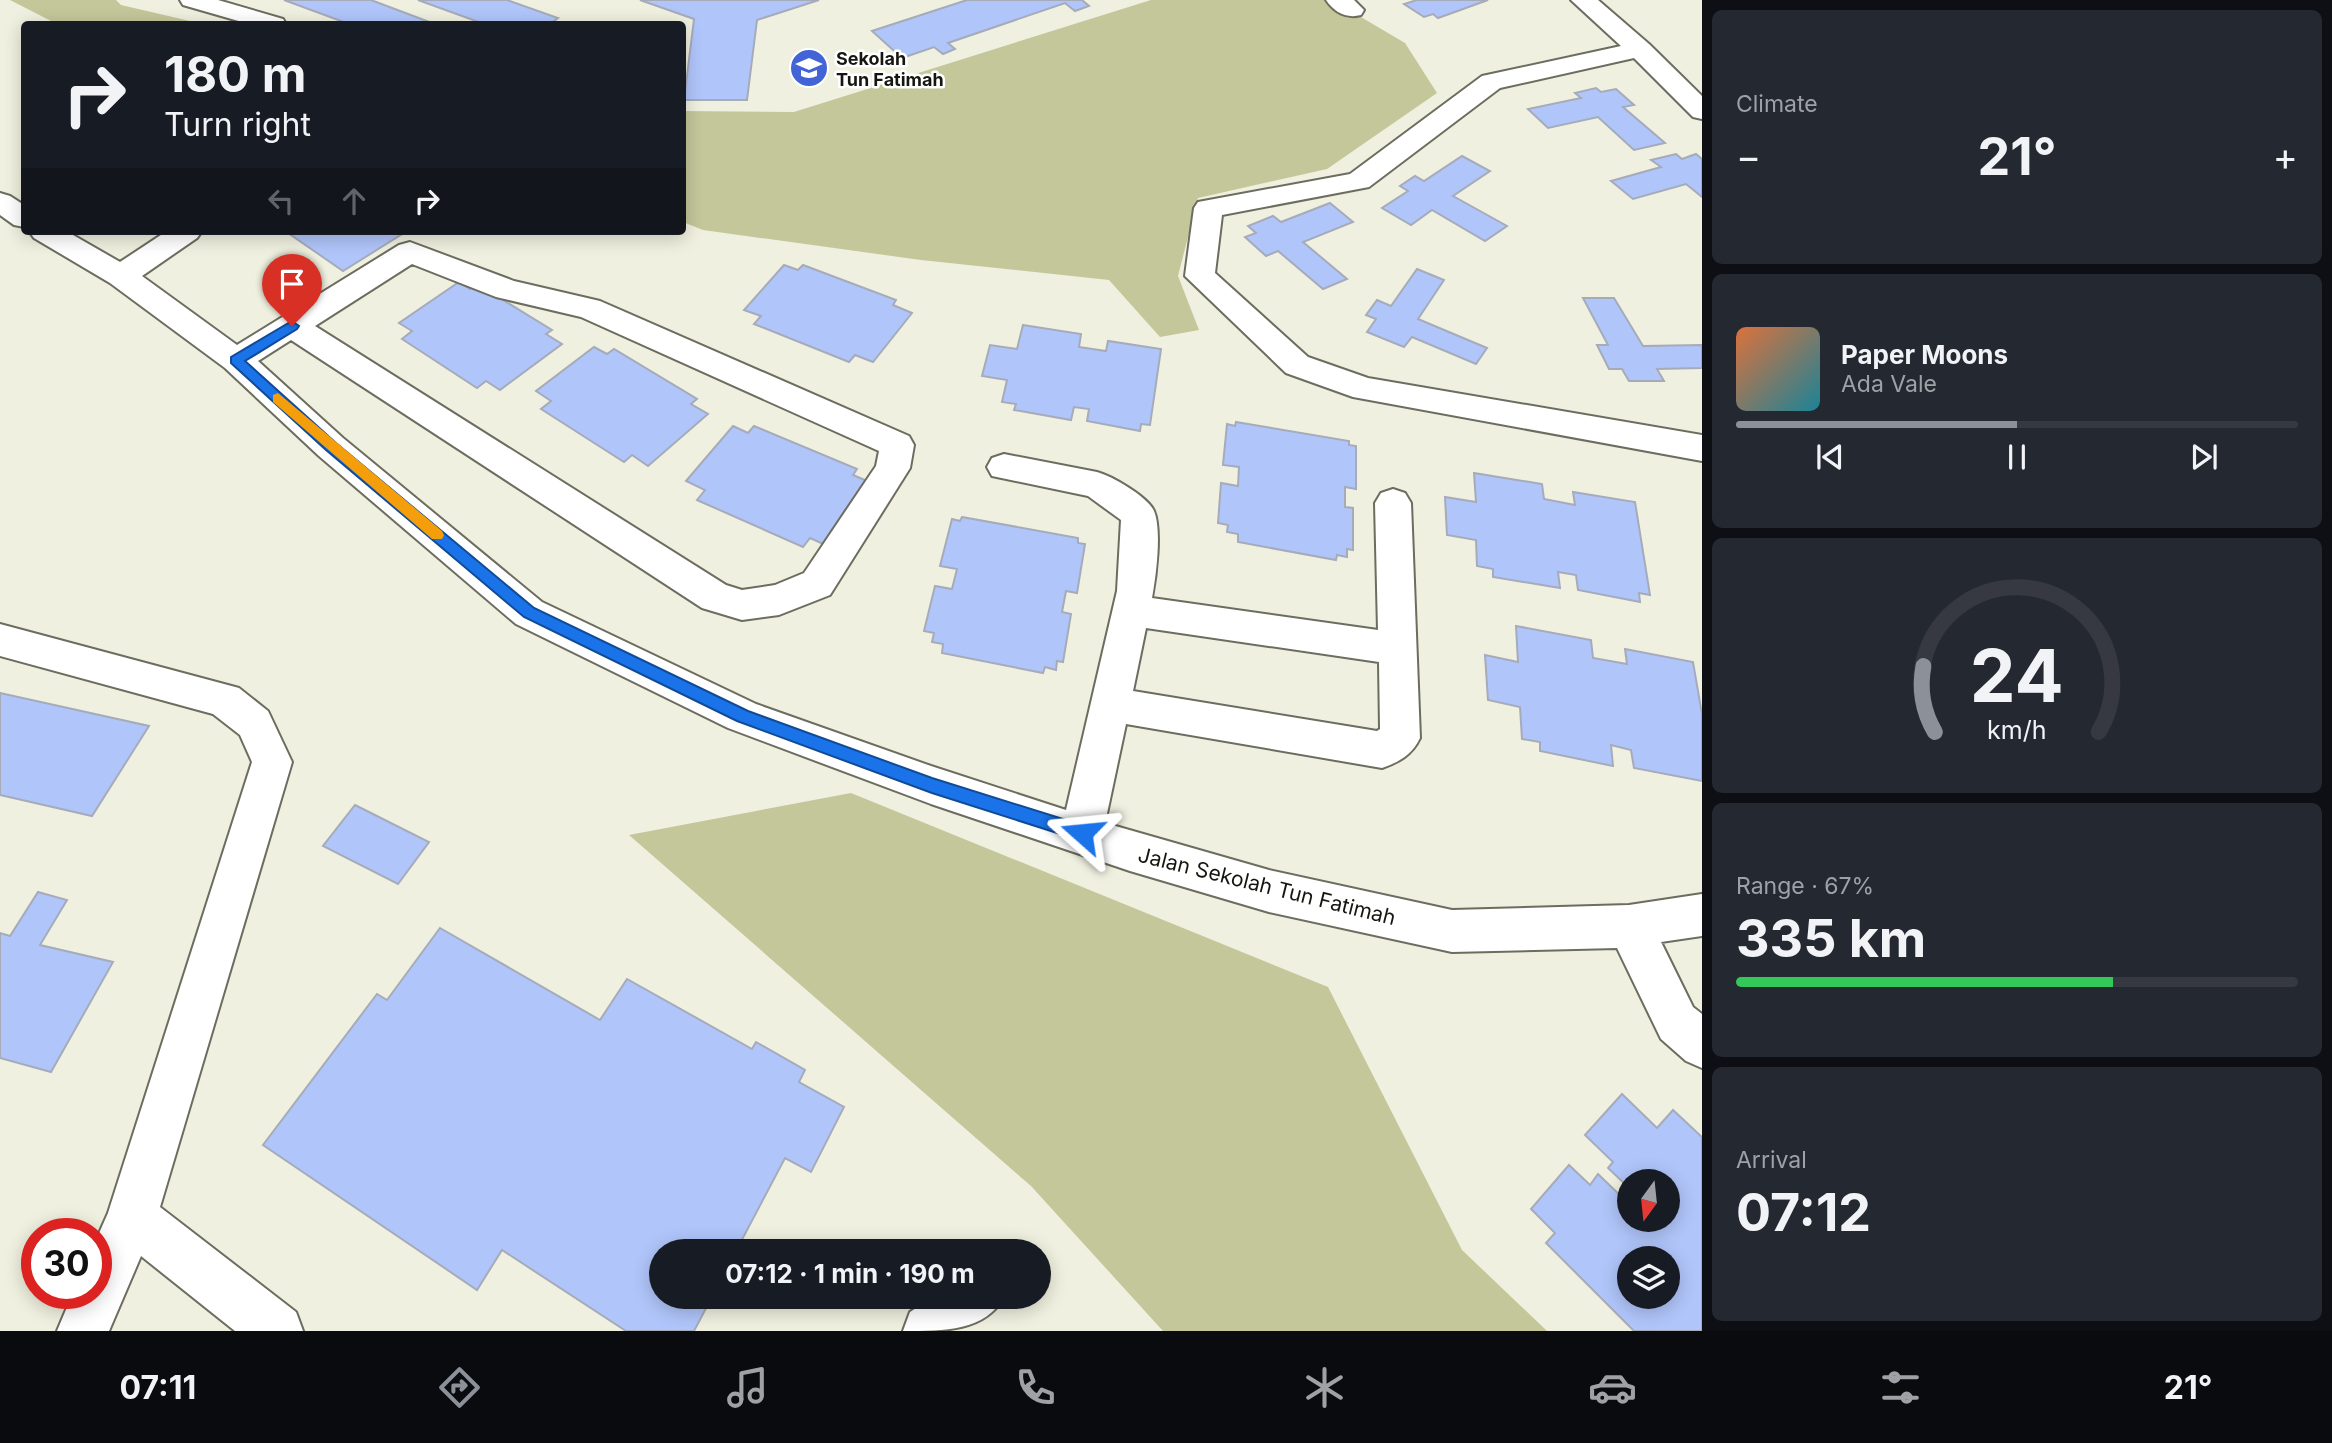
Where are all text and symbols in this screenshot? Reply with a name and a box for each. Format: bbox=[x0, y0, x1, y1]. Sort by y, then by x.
text: 180 m bbox=[164, 45, 306, 104]
school or university icon: Sekolah Tun Fatimah bbox=[788, 47, 830, 89]
place label: Sekolah Tun Fatimah bbox=[836, 48, 944, 90]
icon: right bbox=[49, 49, 140, 140]
text: Climate bbox=[1736, 90, 1818, 118]
text: Turn right bbox=[164, 105, 311, 144]
text: 21° bbox=[1977, 125, 2057, 188]
text: − bbox=[1736, 133, 1761, 179]
text: + bbox=[2273, 133, 2298, 179]
icon: left bbox=[262, 182, 300, 220]
icon: ahead bbox=[335, 182, 373, 220]
icon: right bbox=[408, 182, 446, 220]
pin bbox=[262, 254, 322, 326]
icon: arrive bbox=[273, 265, 311, 303]
text: Paper Moons bbox=[1841, 339, 2008, 370]
text: Ada Vale bbox=[1841, 370, 1937, 398]
icon: previous bbox=[1811, 438, 1849, 476]
icon: pause bbox=[1998, 438, 2036, 476]
icon: next bbox=[2185, 438, 2223, 476]
text: 24 bbox=[1970, 631, 2064, 720]
text: km/h bbox=[1987, 714, 2047, 744]
position arrow bbox=[1045, 796, 1119, 870]
street label: Jalan Sekolah Tun Fatimah bbox=[1136, 842, 1398, 930]
text: Range · 67% bbox=[1736, 872, 1874, 900]
text: 335 km bbox=[1736, 907, 1926, 970]
text: Arrival bbox=[1736, 1146, 1807, 1174]
north arrow bbox=[1617, 1169, 1680, 1232]
map controls bbox=[1617, 1169, 1680, 1309]
text: 07:12 bbox=[1736, 1181, 1871, 1244]
speed limit sign: 30 bbox=[21, 1218, 112, 1309]
button: layers bbox=[1617, 1246, 1680, 1309]
text: 07:12 · 1 min · 190 m bbox=[725, 1258, 975, 1289]
icon: directions bbox=[435, 1363, 484, 1412]
icon: music bbox=[723, 1363, 772, 1412]
icon: phone bbox=[1011, 1363, 1060, 1412]
icon: climate bbox=[1300, 1363, 1349, 1412]
icon: car bbox=[1588, 1363, 1637, 1412]
icon: filters bbox=[1876, 1363, 1925, 1412]
text: 07:11 bbox=[120, 1368, 196, 1407]
text: 21° bbox=[2164, 1368, 2212, 1407]

